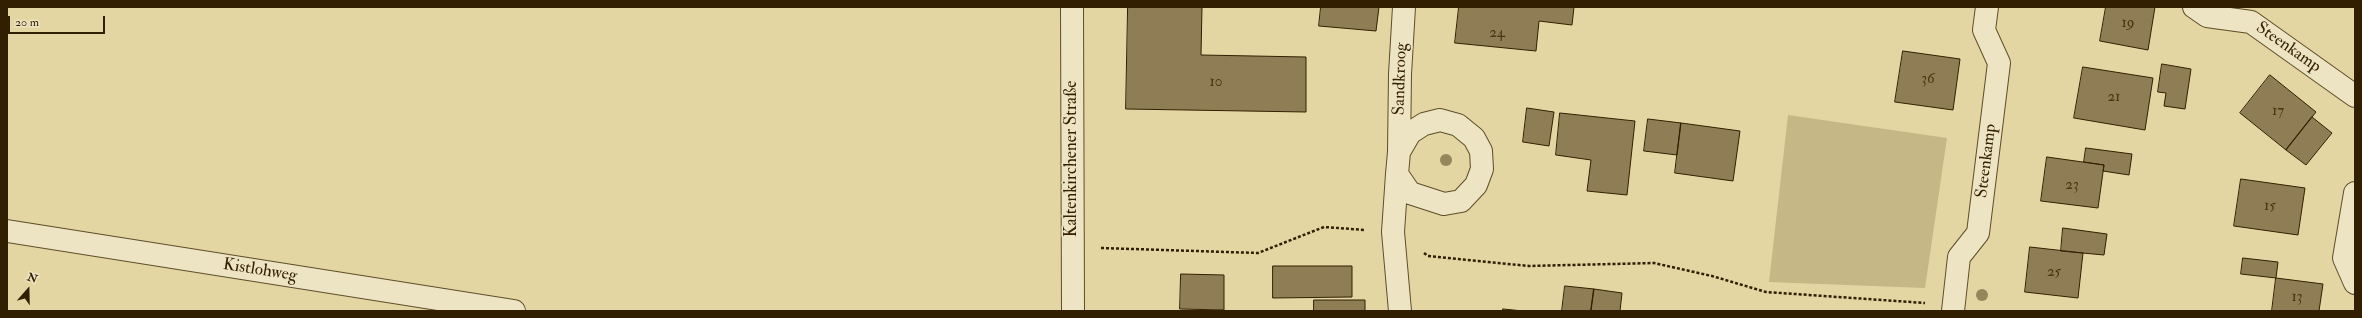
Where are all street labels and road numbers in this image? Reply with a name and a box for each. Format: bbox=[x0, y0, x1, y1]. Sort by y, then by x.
street label: Steenkamp bbox=[2252, 18, 2324, 78]
street label: Sandkroog bbox=[1390, 42, 1412, 116]
street label: Kaltenkirchener Straße bbox=[1062, 81, 1082, 237]
street label: Steenkamp bbox=[1972, 123, 2002, 199]
street label: Kistlohweg bbox=[222, 255, 298, 287]

